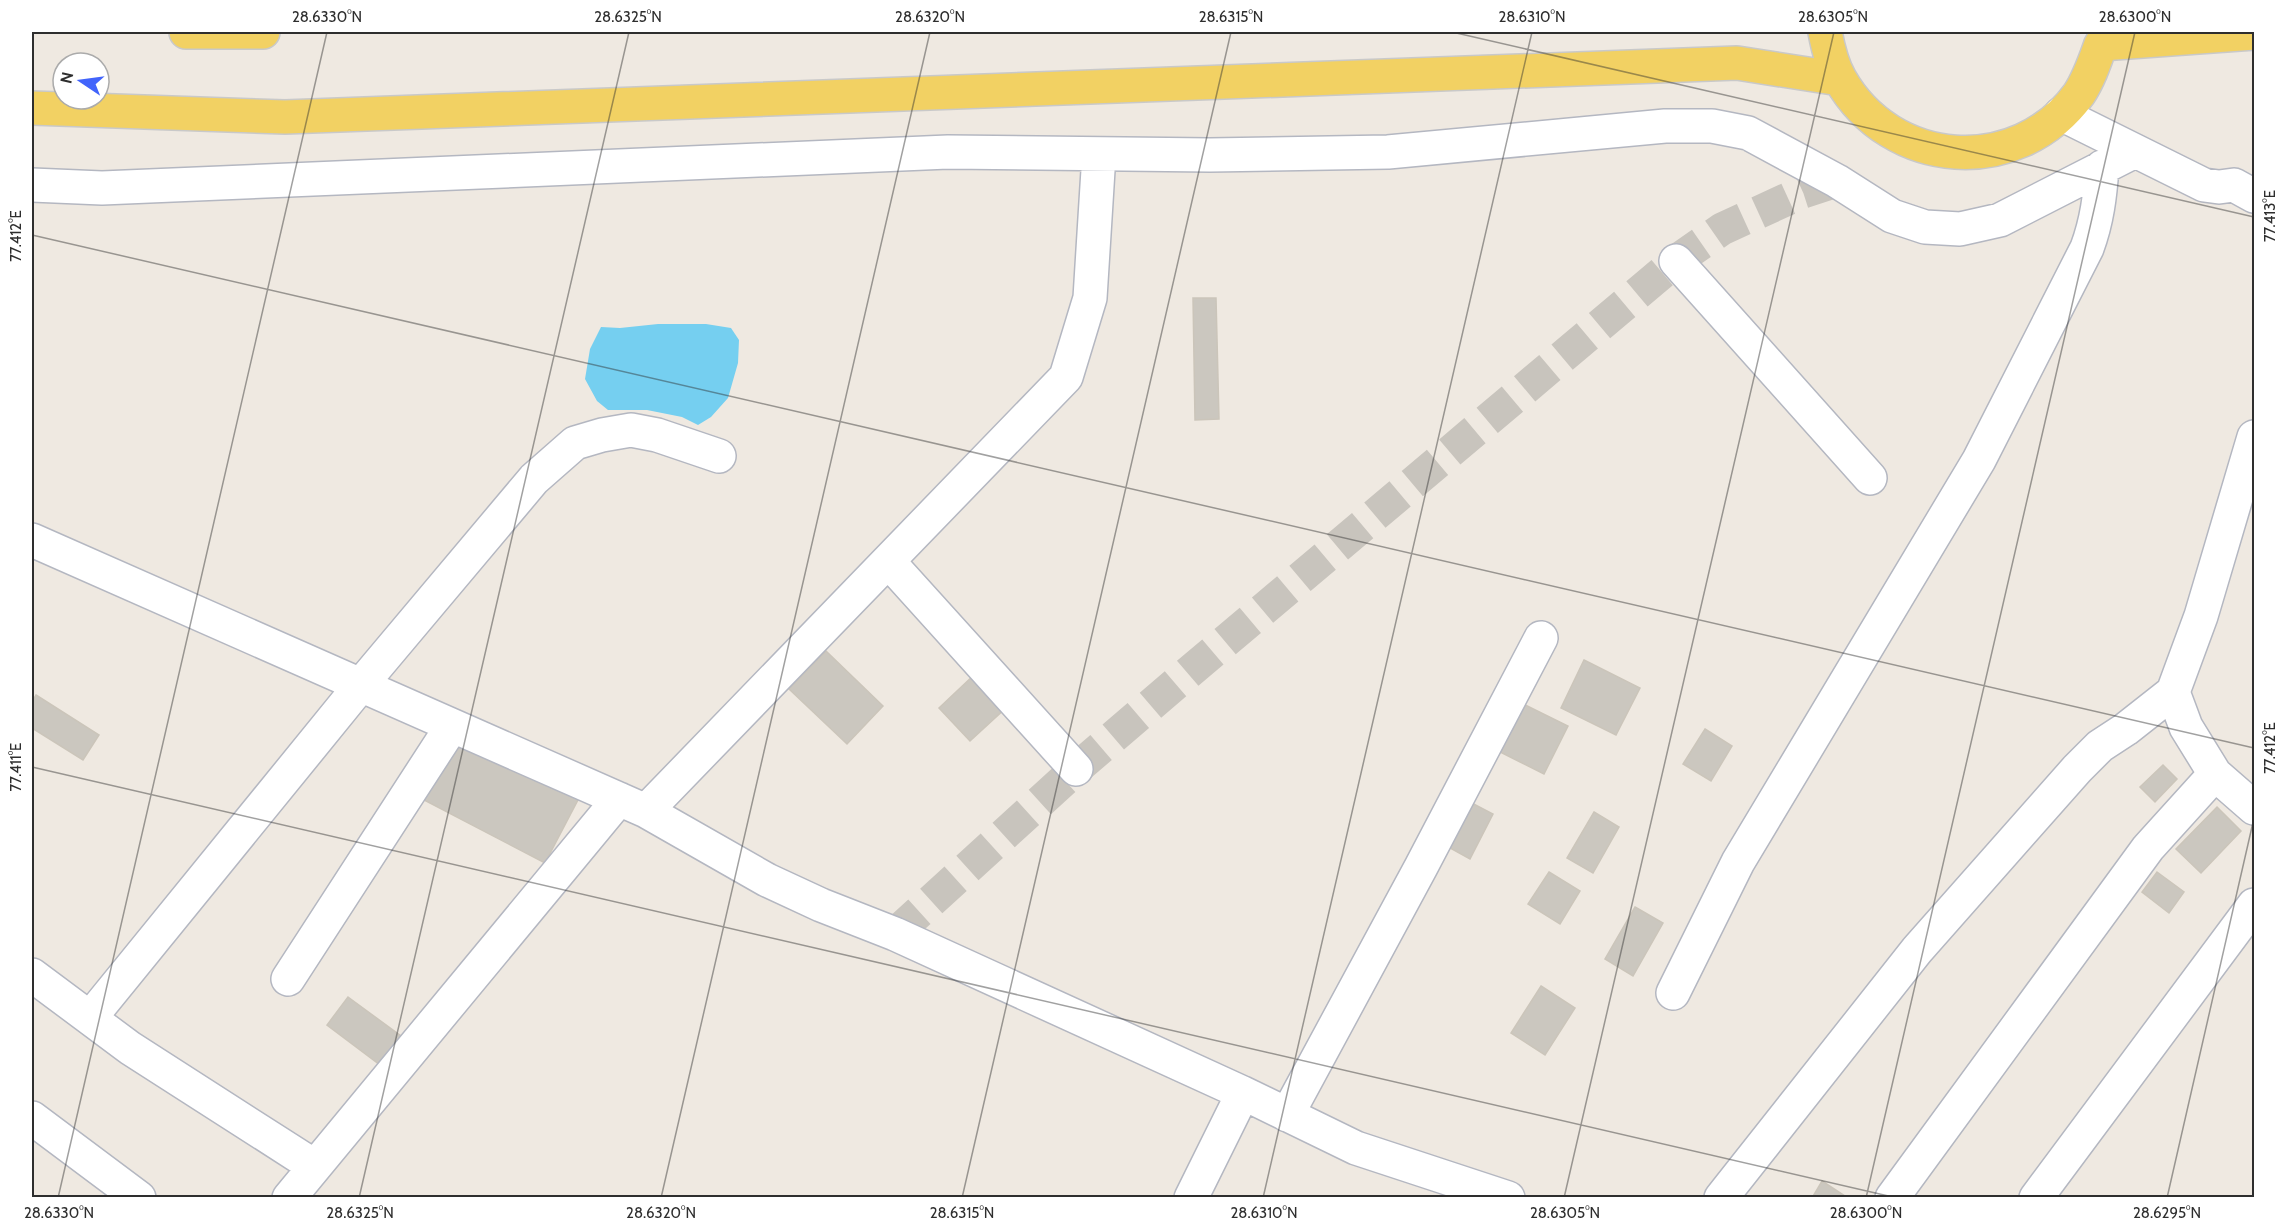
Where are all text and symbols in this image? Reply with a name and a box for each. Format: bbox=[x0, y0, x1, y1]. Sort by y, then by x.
text: 28.6330°N bbox=[292, 8, 362, 26]
text: 28.6325°N bbox=[594, 8, 662, 26]
text: 28.6320°N bbox=[895, 8, 965, 26]
text: 28.6315°N bbox=[1199, 8, 1263, 26]
text: 28.6310°N bbox=[1499, 8, 1566, 26]
text: 28.6305°N bbox=[1798, 8, 1868, 26]
text: 28.6300°N bbox=[2099, 8, 2171, 26]
north arrow bbox=[51, 51, 111, 111]
text: N bbox=[56, 70, 77, 85]
text: 77.413°E bbox=[2261, 190, 2279, 242]
text: 77.412°E bbox=[7, 210, 25, 262]
text: 77.412°E bbox=[2261, 722, 2279, 774]
text: 77.411°E bbox=[7, 743, 25, 791]
text: 28.6330°N bbox=[24, 1204, 94, 1222]
text: 28.6325°N bbox=[326, 1204, 394, 1222]
text: 28.6320°N bbox=[626, 1204, 696, 1222]
text: 28.6315°N bbox=[930, 1204, 994, 1222]
text: 28.6310°N bbox=[1231, 1204, 1298, 1222]
text: 28.6305°N bbox=[1530, 1204, 1600, 1222]
text: 28.6300°N bbox=[1830, 1204, 1902, 1222]
text: 28.6295°N bbox=[2133, 1204, 2201, 1222]

